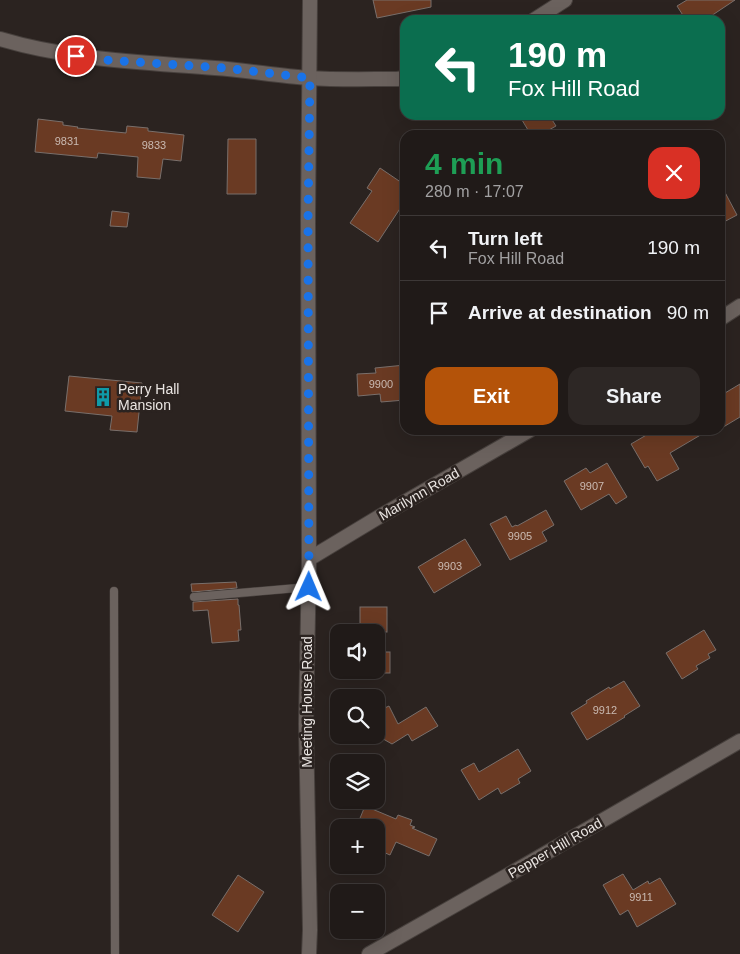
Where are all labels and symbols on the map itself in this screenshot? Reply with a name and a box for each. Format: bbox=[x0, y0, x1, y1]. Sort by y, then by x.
pin bbox=[55, 35, 97, 77]
house number: 9831 bbox=[55, 135, 79, 147]
house number: 9833 bbox=[142, 139, 166, 151]
house number: 9900 bbox=[369, 378, 393, 390]
place label: Perry Hall Mansion bbox=[118, 381, 179, 413]
building icon: Perry Hall Mansion bbox=[92, 386, 114, 408]
street label: Marilynn Road bbox=[376, 465, 462, 523]
house number: 9907 bbox=[580, 480, 604, 492]
house number: 9905 bbox=[508, 530, 532, 542]
position arrow bbox=[282, 560, 334, 612]
house number: 9903 bbox=[438, 560, 462, 572]
street label: Meeting House Road bbox=[299, 636, 315, 768]
house number: 9912 bbox=[593, 704, 617, 716]
street label: Pepper Hill Road bbox=[505, 815, 605, 881]
house number: 9911 bbox=[629, 891, 653, 903]

